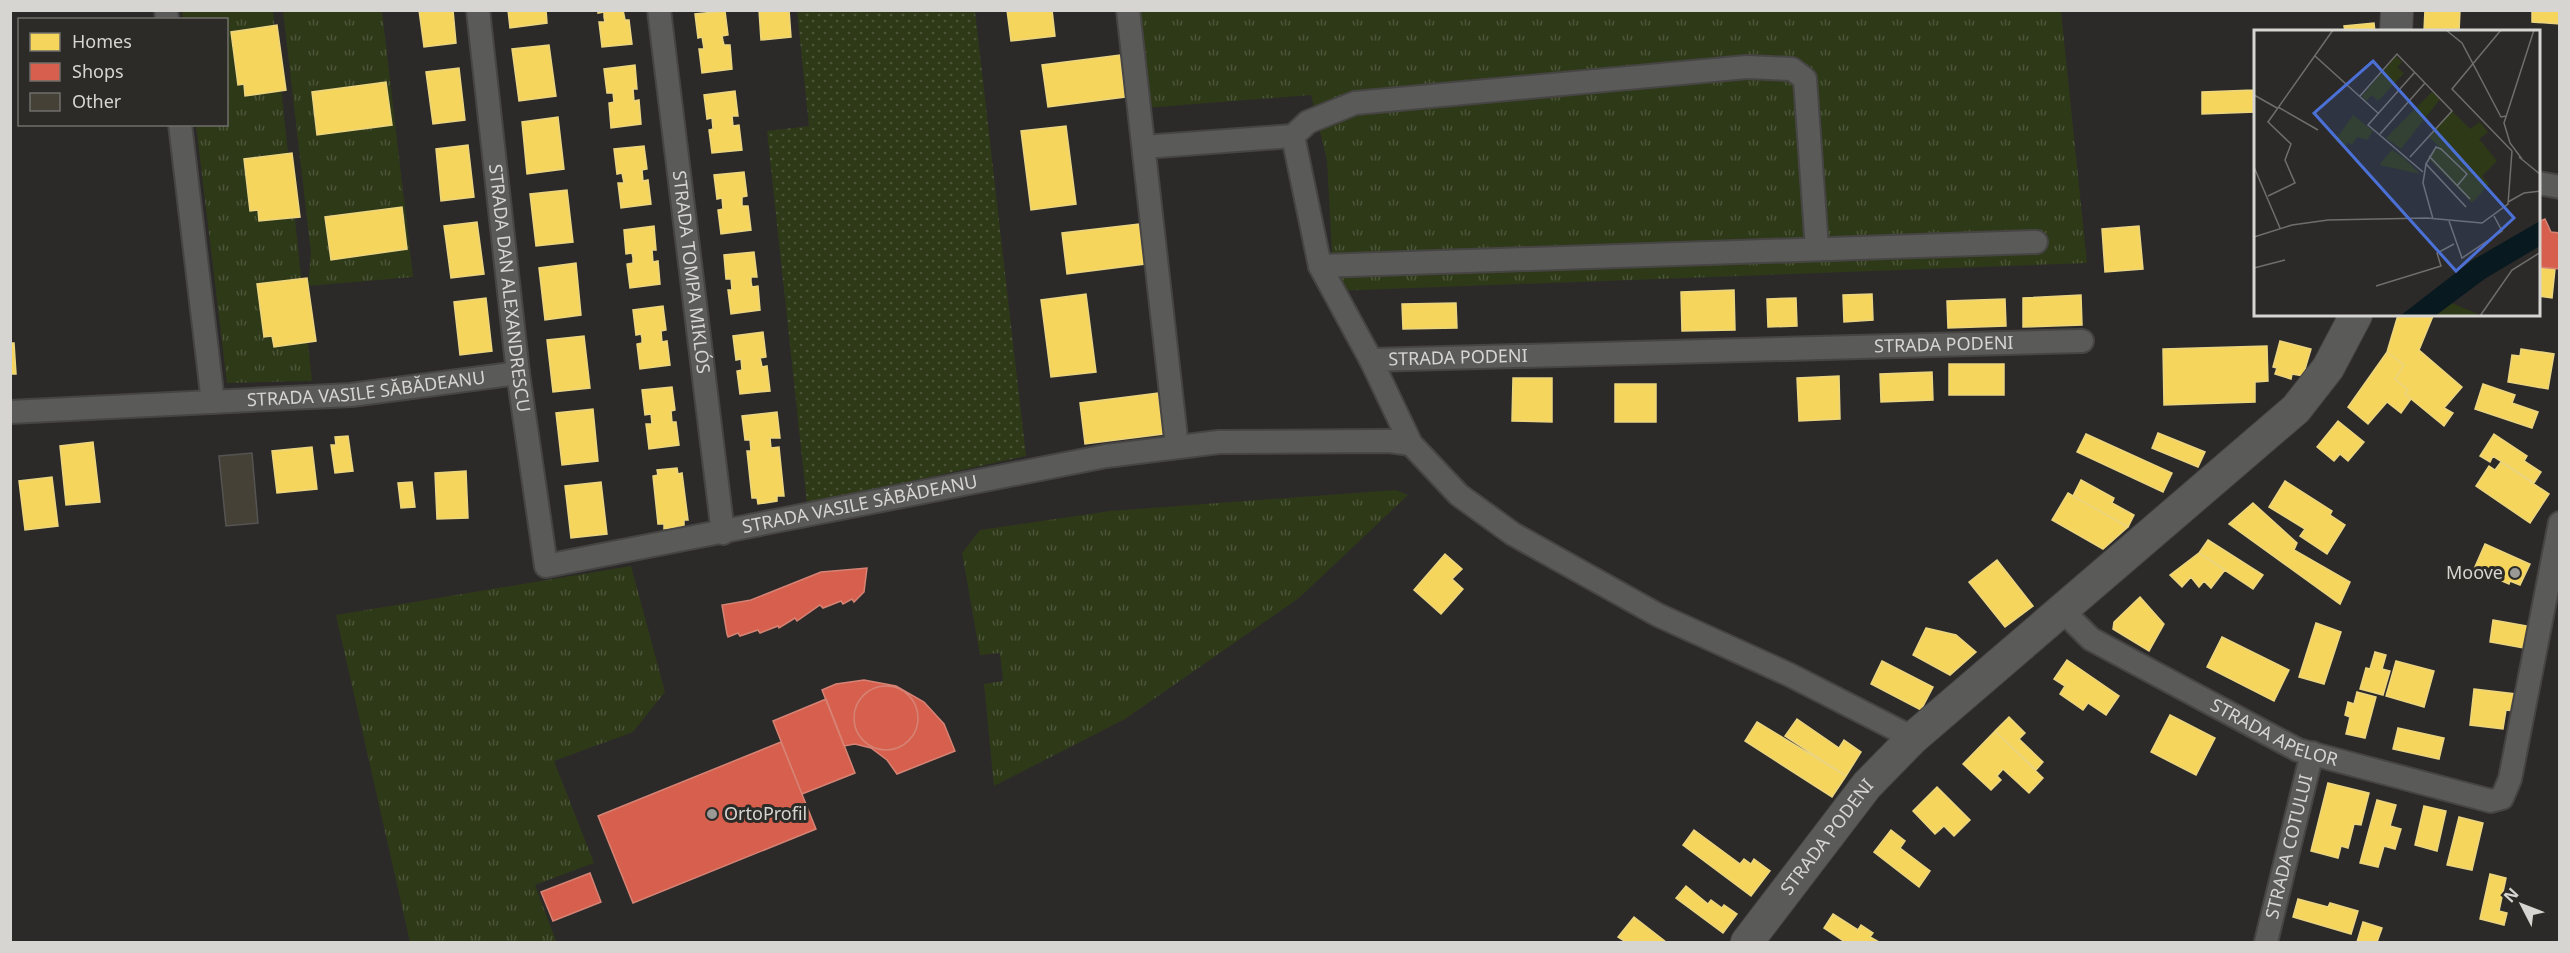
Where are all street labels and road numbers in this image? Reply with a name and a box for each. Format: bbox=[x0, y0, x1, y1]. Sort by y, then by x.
street label: STRADA DAN ALEXANDRESCU bbox=[484, 163, 537, 414]
street label: STRADA TOMPA MIKLÓS bbox=[668, 169, 716, 375]
street label: STRADA PODENI bbox=[1874, 330, 2014, 358]
street label: STRADA PODENI bbox=[1388, 343, 1528, 371]
street label: STRADA VASILE SĂBĂDEANU bbox=[246, 364, 487, 411]
street label: STRADA VASILE SĂBĂDEANU bbox=[740, 469, 979, 538]
street label: STRADA APELOR bbox=[2207, 692, 2341, 771]
street label: STRADA COTULUI bbox=[2259, 772, 2317, 921]
street label: STRADA PODENI bbox=[1774, 773, 1878, 899]

